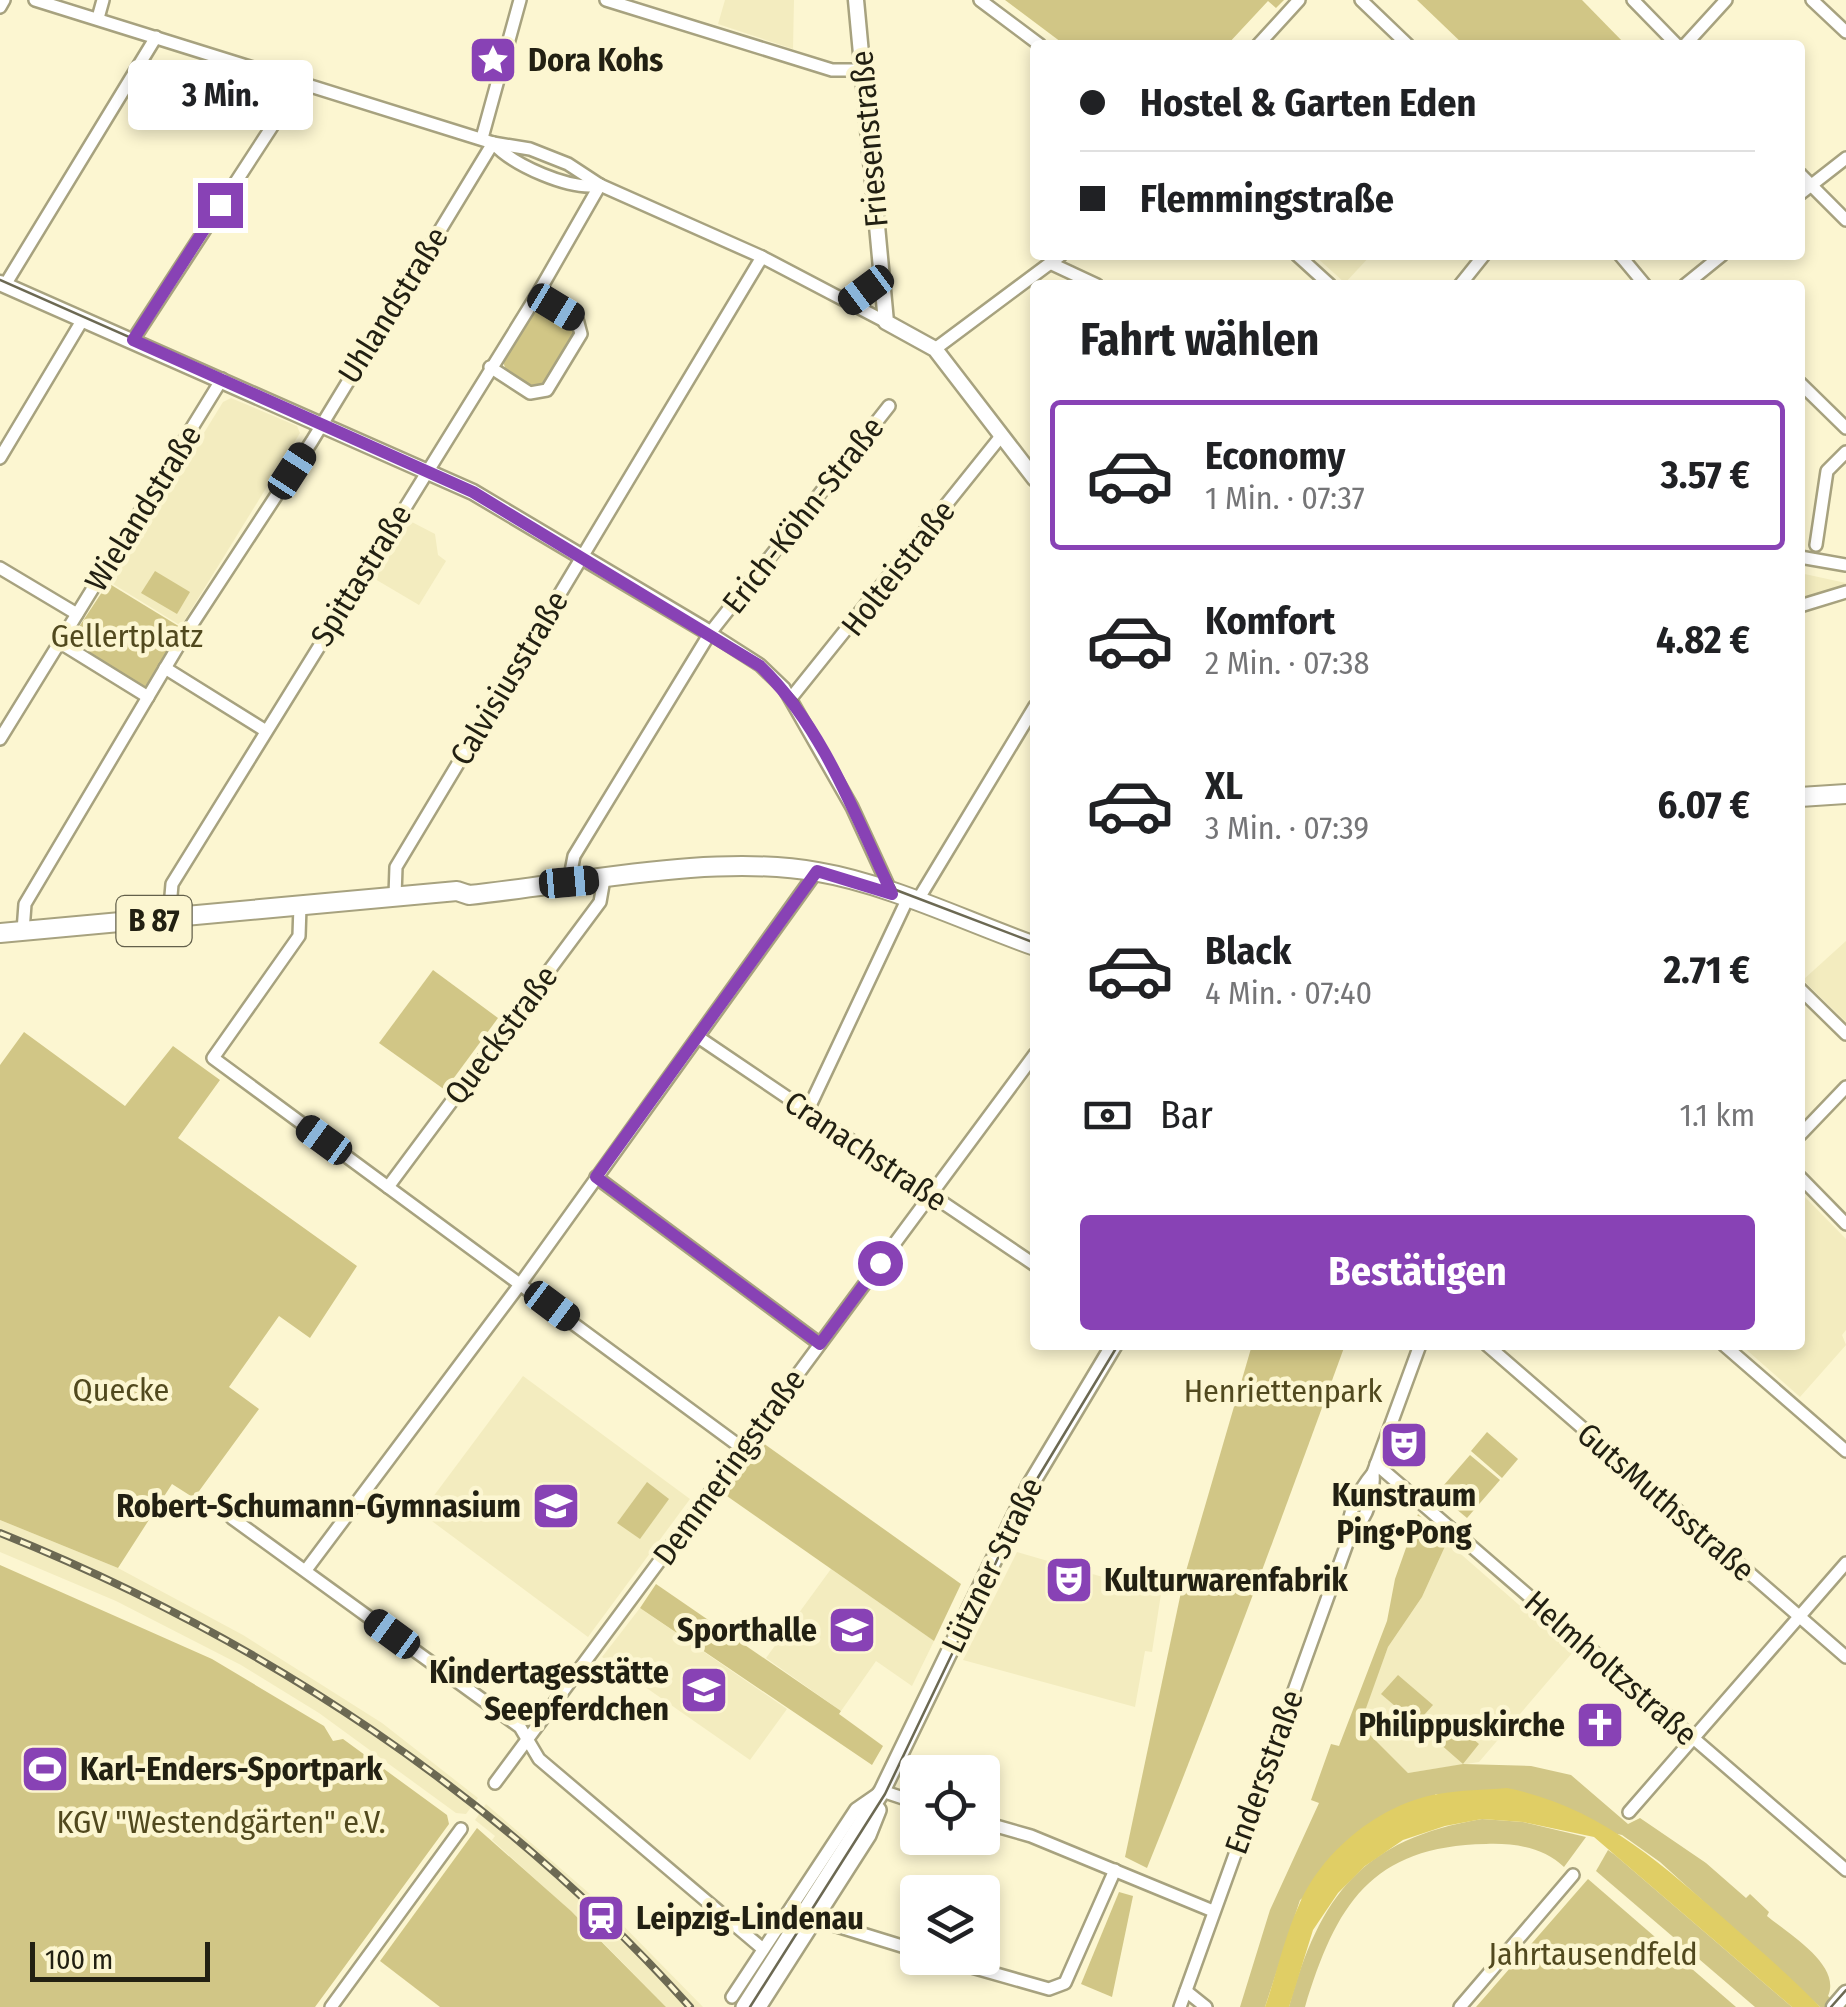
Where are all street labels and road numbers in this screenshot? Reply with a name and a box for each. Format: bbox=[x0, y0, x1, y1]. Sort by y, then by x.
street label: Friesenstraße bbox=[842, 49, 896, 229]
street label: Uhlandstraße bbox=[330, 220, 456, 390]
street label: Erich-Köhn-Straße bbox=[714, 409, 892, 621]
street label: Wielandstraße bbox=[77, 418, 209, 598]
street label: Holteistraße bbox=[833, 493, 963, 643]
street label: Spittastraße bbox=[302, 497, 420, 653]
street label: Calvisiusstraße bbox=[442, 584, 576, 772]
road number: B 87 bbox=[116, 896, 192, 946]
street label: Queckstraße bbox=[436, 958, 566, 1112]
street label: Cranachstraße bbox=[778, 1083, 954, 1219]
street label: Demmeringstraße bbox=[645, 1361, 813, 1573]
street label: GutsMuthsstraße bbox=[1570, 1415, 1762, 1589]
street label: Lützner Straße bbox=[933, 1471, 1051, 1659]
street label: Helmholtzstraße bbox=[1517, 1583, 1705, 1753]
street label: Endersstraße bbox=[1217, 1685, 1311, 1859]

